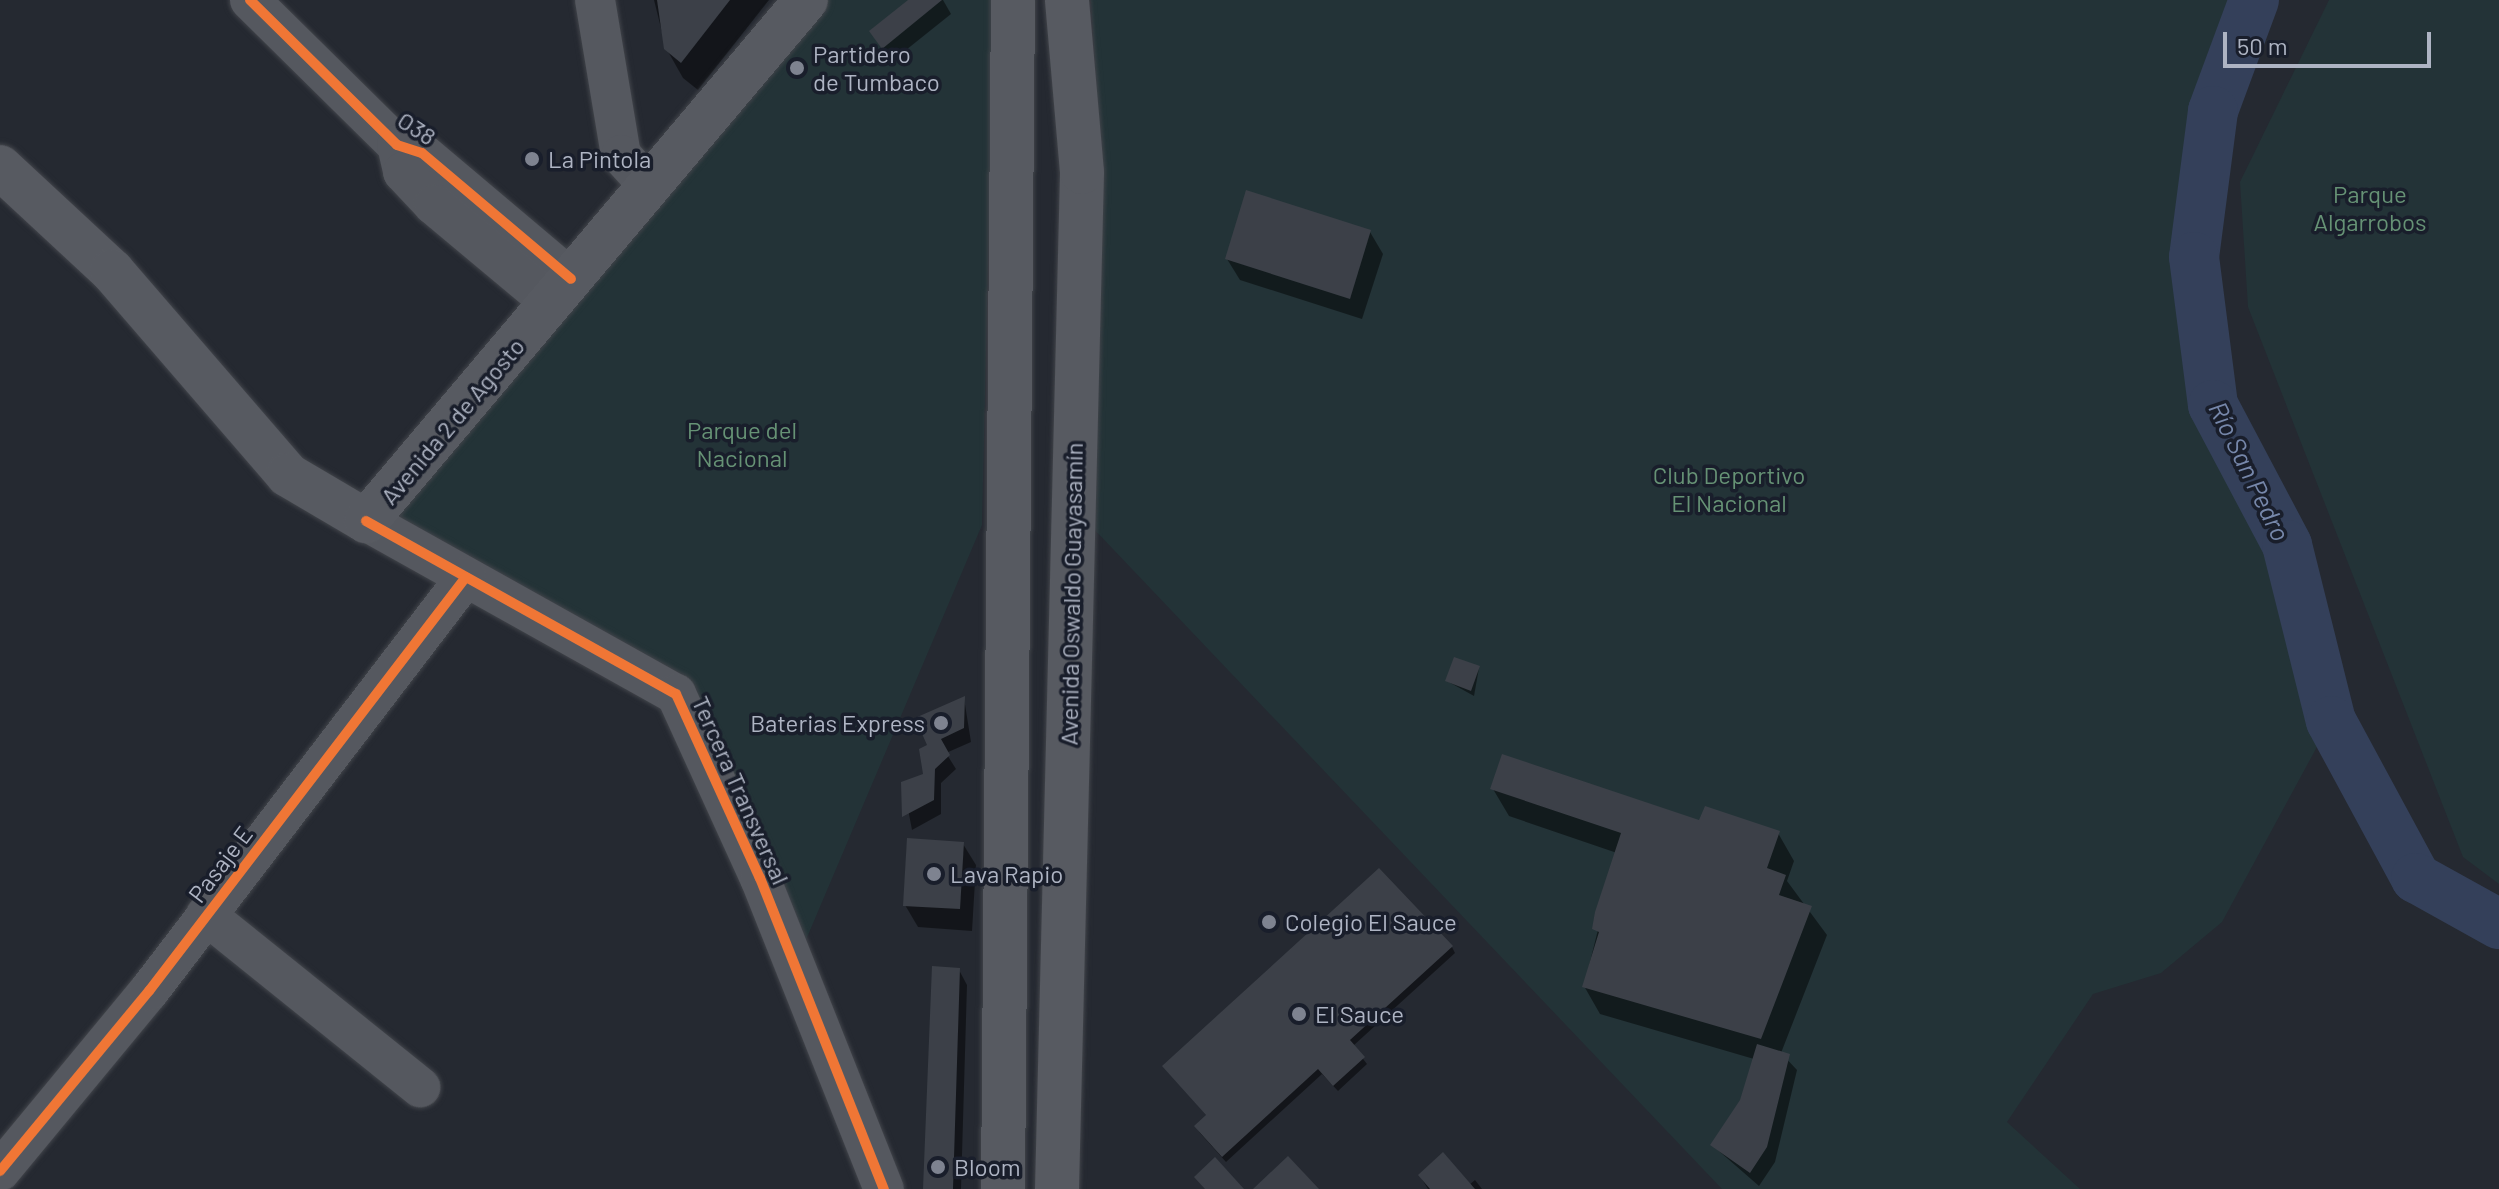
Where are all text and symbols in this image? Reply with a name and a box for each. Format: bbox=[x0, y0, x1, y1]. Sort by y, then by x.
scale bar bbox=[2227, 16, 2435, 66]
text: 50 m bbox=[2237, 31, 2288, 60]
place label: Partidero de Tumbaco bbox=[813, 40, 940, 96]
marker: Partidero de Tumbaco bbox=[788, 59, 806, 77]
street label: O38 bbox=[392, 105, 442, 151]
place label: La Pintola bbox=[548, 145, 651, 173]
marker: La Pintola bbox=[523, 150, 541, 168]
park label: Parque Algarrobos bbox=[2313, 180, 2427, 236]
street label: Avenida 2 de Agosto bbox=[374, 332, 530, 510]
water label: Río San Pedro bbox=[2203, 396, 2297, 546]
park label: Parque del Nacional bbox=[687, 416, 797, 472]
street label: Avenida Oswaldo Guayasamín bbox=[1054, 442, 1088, 746]
park label: Club Deportivo El Nacional bbox=[1653, 461, 1805, 517]
street label: Tercera Transversal bbox=[687, 691, 795, 889]
place label: Baterias Express bbox=[750, 709, 925, 737]
marker: Baterias Express bbox=[932, 714, 950, 732]
street label: Pasaje E bbox=[182, 820, 258, 908]
place label: Lava Rapio bbox=[950, 860, 1063, 888]
marker: Lava Rapio bbox=[925, 865, 943, 883]
place label: Colegio El Sauce bbox=[1285, 908, 1457, 936]
marker: Colegio El Sauce bbox=[1260, 913, 1278, 931]
place label: El Sauce bbox=[1315, 1000, 1404, 1028]
marker: El Sauce bbox=[1290, 1005, 1308, 1023]
place label: Bloom bbox=[954, 1153, 1021, 1181]
marker: Bloom bbox=[929, 1158, 947, 1176]

